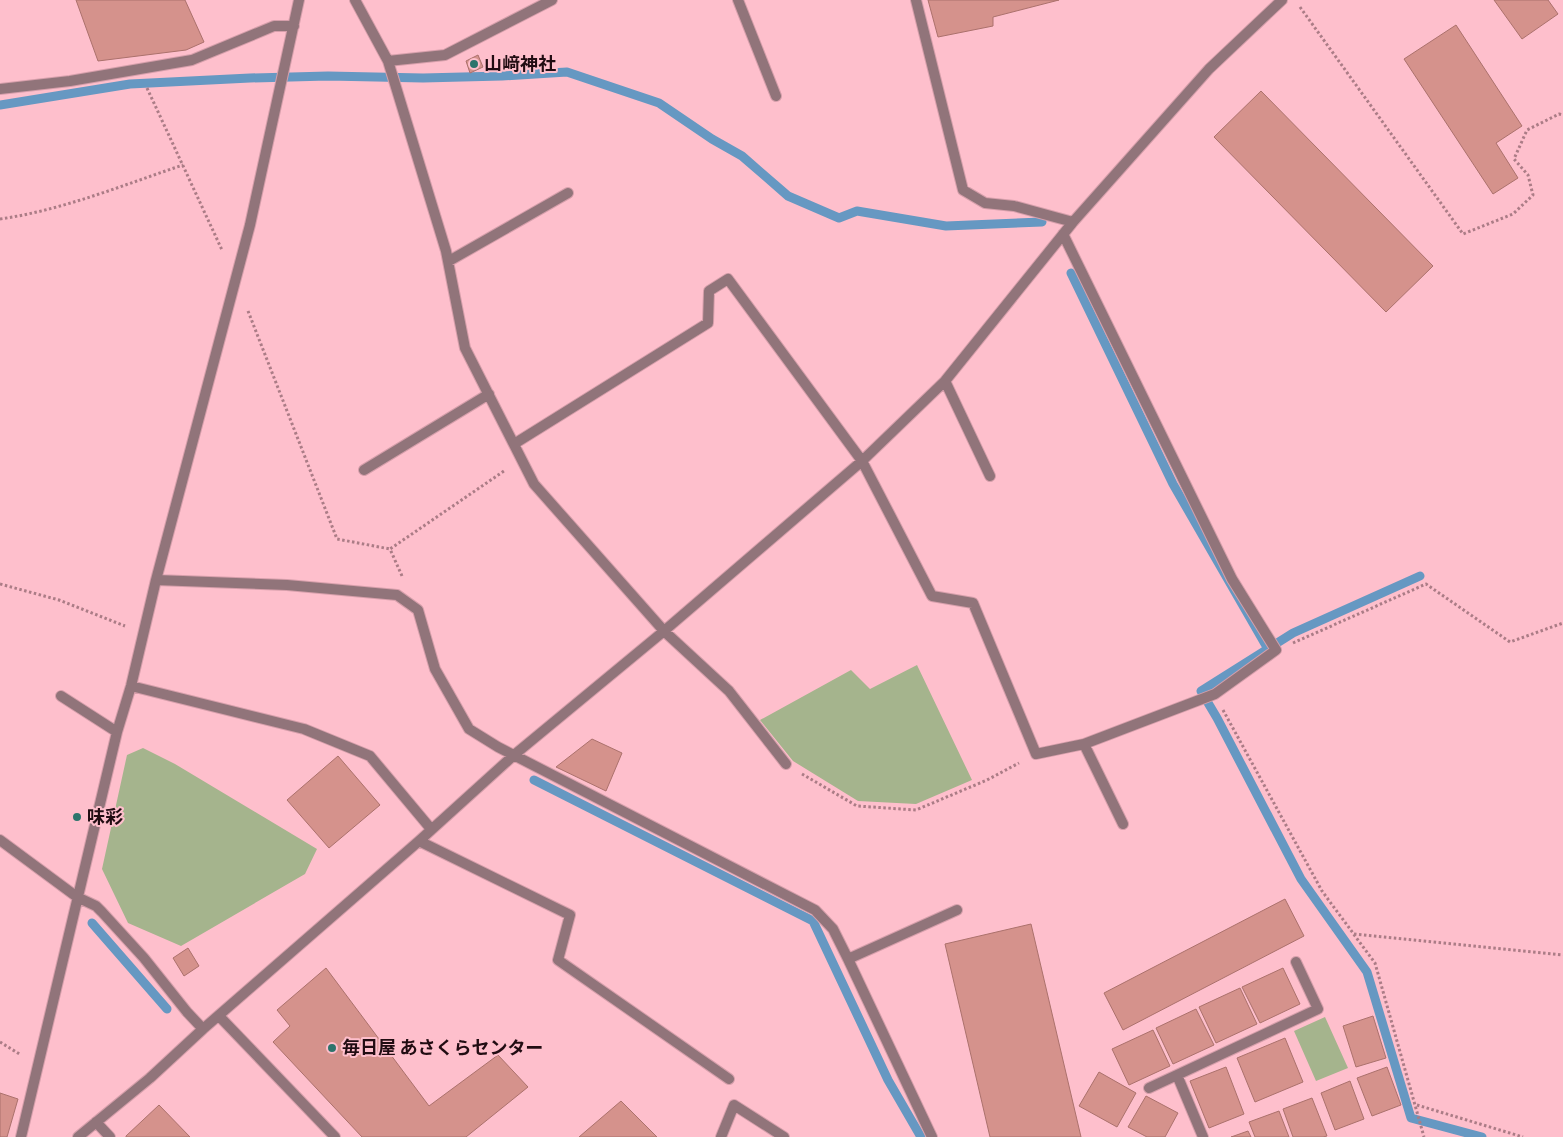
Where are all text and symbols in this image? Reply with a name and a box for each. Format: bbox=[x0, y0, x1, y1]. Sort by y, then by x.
place label: 山﨑神社 bbox=[484, 52, 556, 74]
marker: 山﨑神社 bbox=[468, 58, 480, 70]
place label: 味彩 bbox=[87, 805, 123, 827]
marker: 味彩 bbox=[71, 811, 83, 823]
place label: 毎日屋 あさくらセンター bbox=[342, 1036, 544, 1058]
marker: 毎日屋 あさくらセンター bbox=[326, 1042, 338, 1054]

